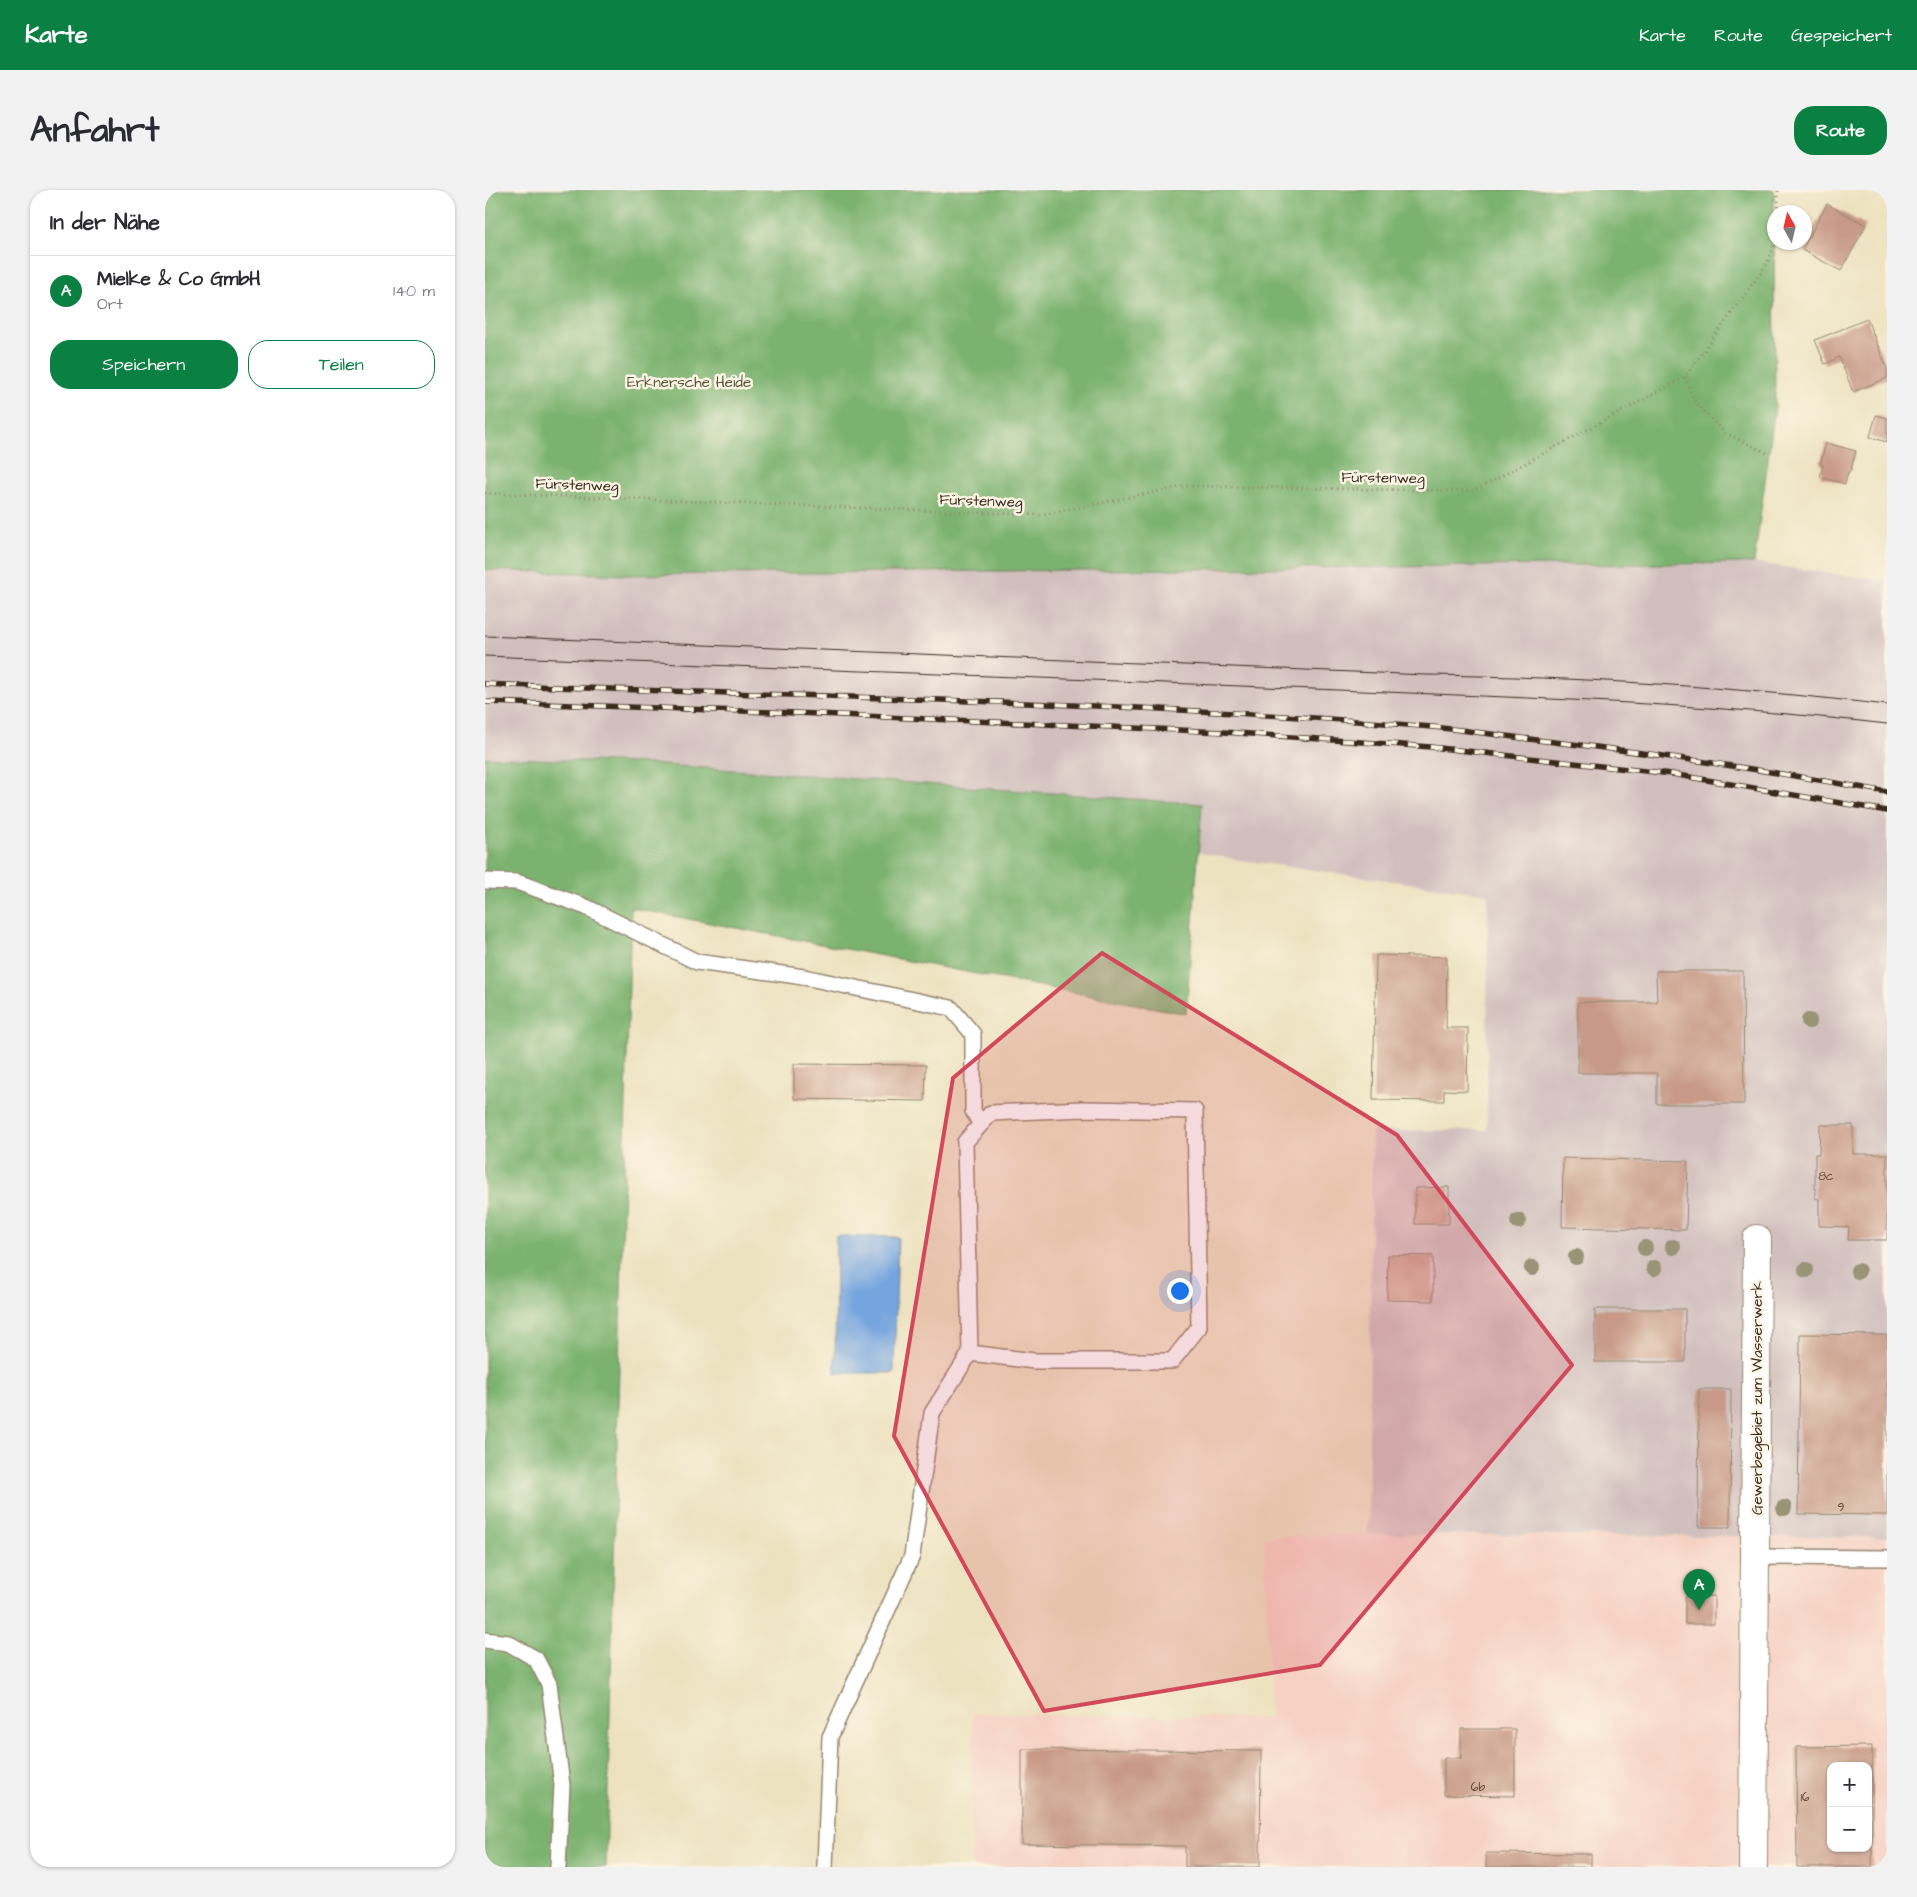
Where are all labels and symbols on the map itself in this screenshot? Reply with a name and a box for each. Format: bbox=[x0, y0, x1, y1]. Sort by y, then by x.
north arrow bbox=[1767, 205, 1812, 250]
park label: Erknersche Heide bbox=[627, 372, 751, 393]
street label: Fürstenweg bbox=[1341, 467, 1425, 490]
street label: Fürstenweg bbox=[535, 473, 619, 498]
street label: Fürstenweg bbox=[939, 489, 1023, 514]
house number: 8c bbox=[1818, 1168, 1834, 1185]
your location bbox=[1167, 1278, 1193, 1304]
street label: Gewerbegebiet zum Wasserwerk bbox=[1747, 1281, 1769, 1515]
house number: 9 bbox=[1838, 1499, 1845, 1516]
pin: A bbox=[1683, 1569, 1715, 1610]
house number: 6b bbox=[1471, 1779, 1485, 1796]
house number: 16 bbox=[1800, 1789, 1810, 1806]

